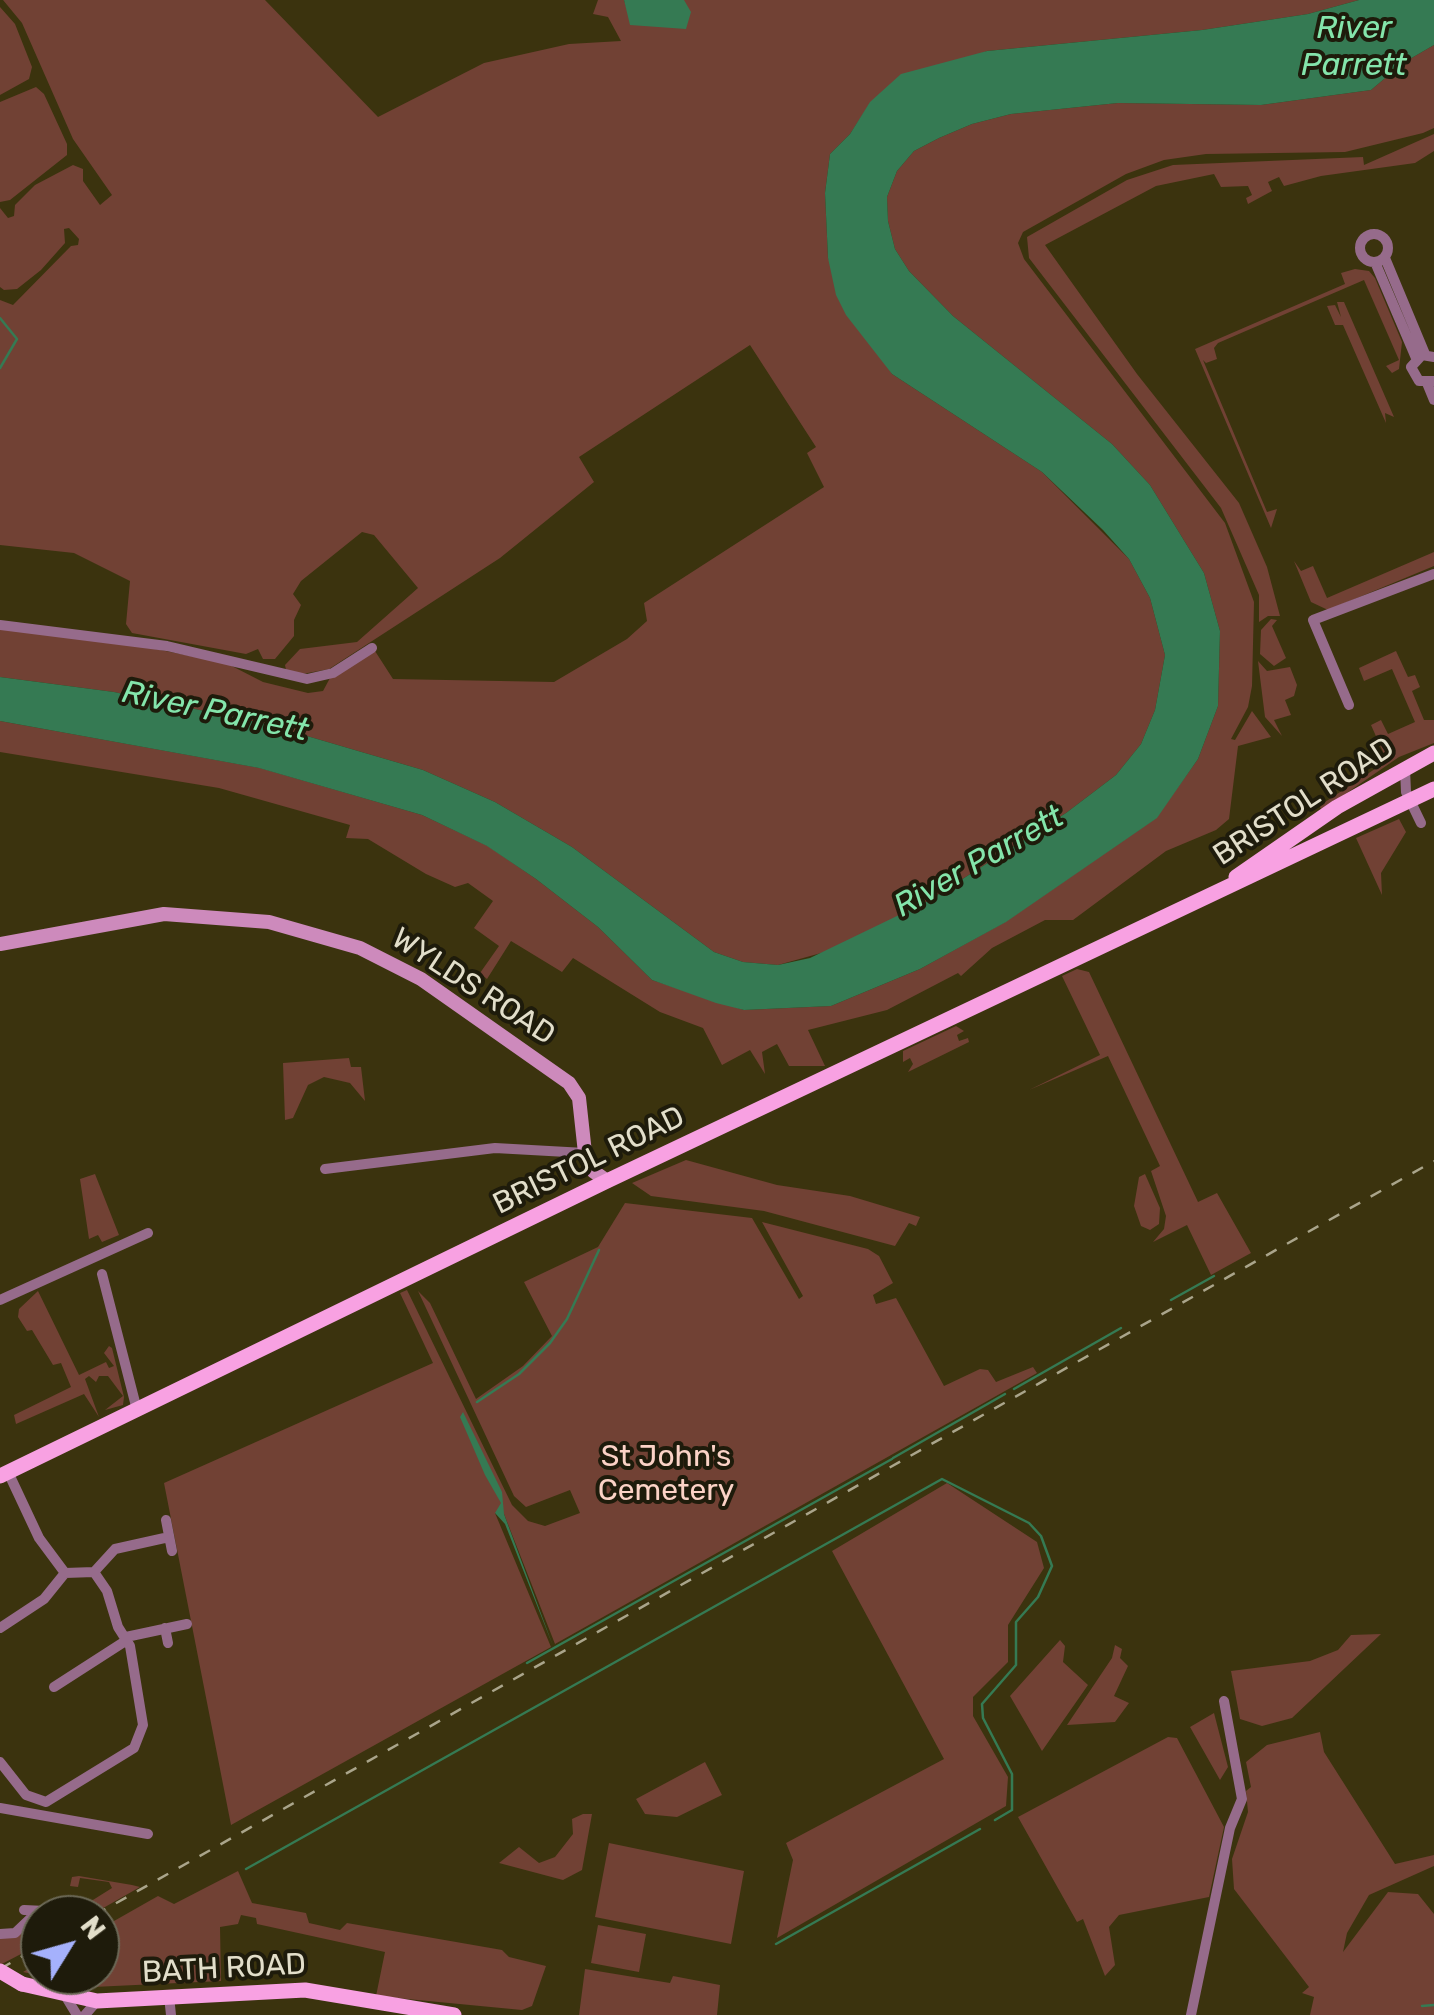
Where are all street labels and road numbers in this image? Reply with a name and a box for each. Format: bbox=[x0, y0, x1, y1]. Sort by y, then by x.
street label: BRISTOL ROAD bbox=[1207, 730, 1401, 874]
street label: WYLDS ROAD bbox=[385, 921, 561, 1053]
street label: BRISTOL ROAD bbox=[488, 1099, 690, 1223]
street label: BATH ROAD bbox=[141, 1947, 307, 1991]

